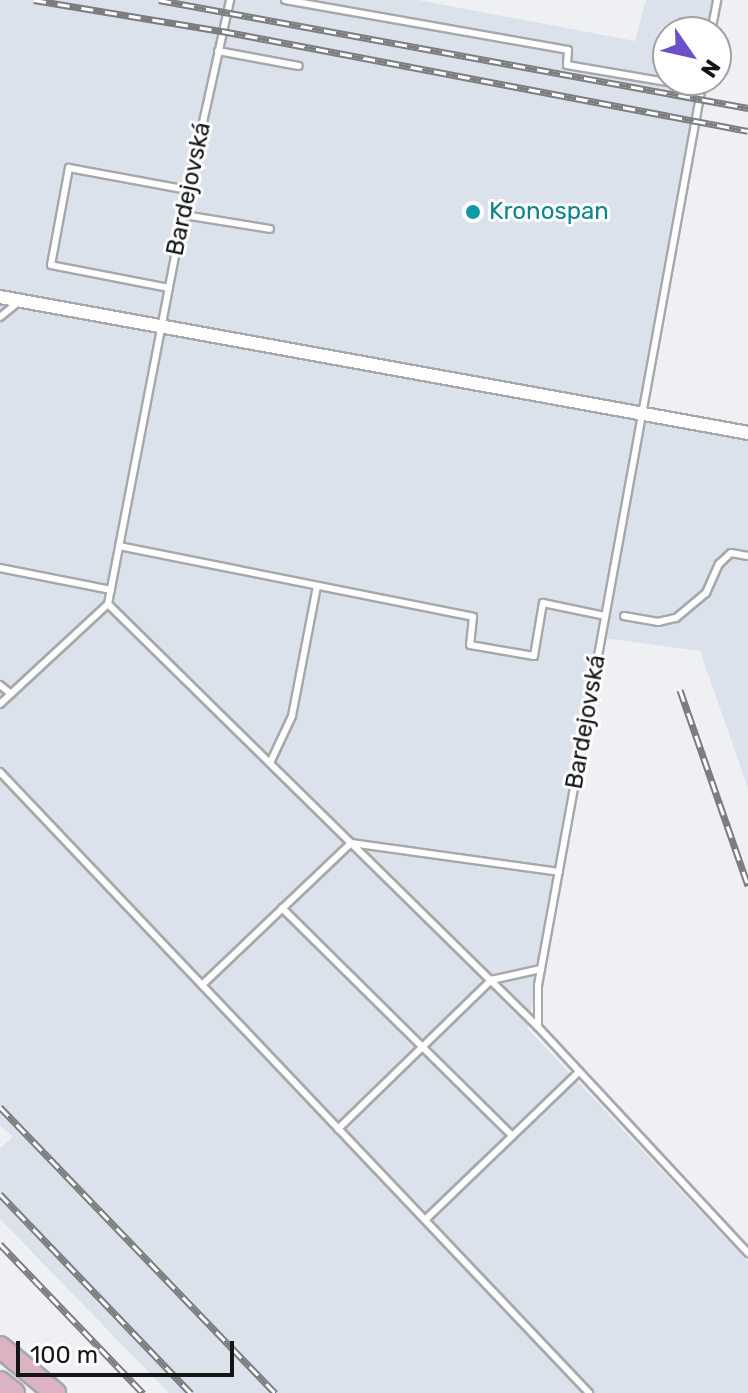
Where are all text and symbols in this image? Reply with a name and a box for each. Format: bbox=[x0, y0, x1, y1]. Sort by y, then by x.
north arrow bbox=[652, 16, 732, 96]
text: N bbox=[695, 54, 726, 83]
street label: Bardejovská bbox=[161, 120, 217, 258]
place label: Kronospan bbox=[489, 198, 609, 226]
marker: Kronospan bbox=[464, 203, 482, 221]
street label: Bardejovská bbox=[560, 653, 612, 791]
scale bar bbox=[20, 1325, 238, 1375]
text: 100 m bbox=[30, 1341, 98, 1369]

